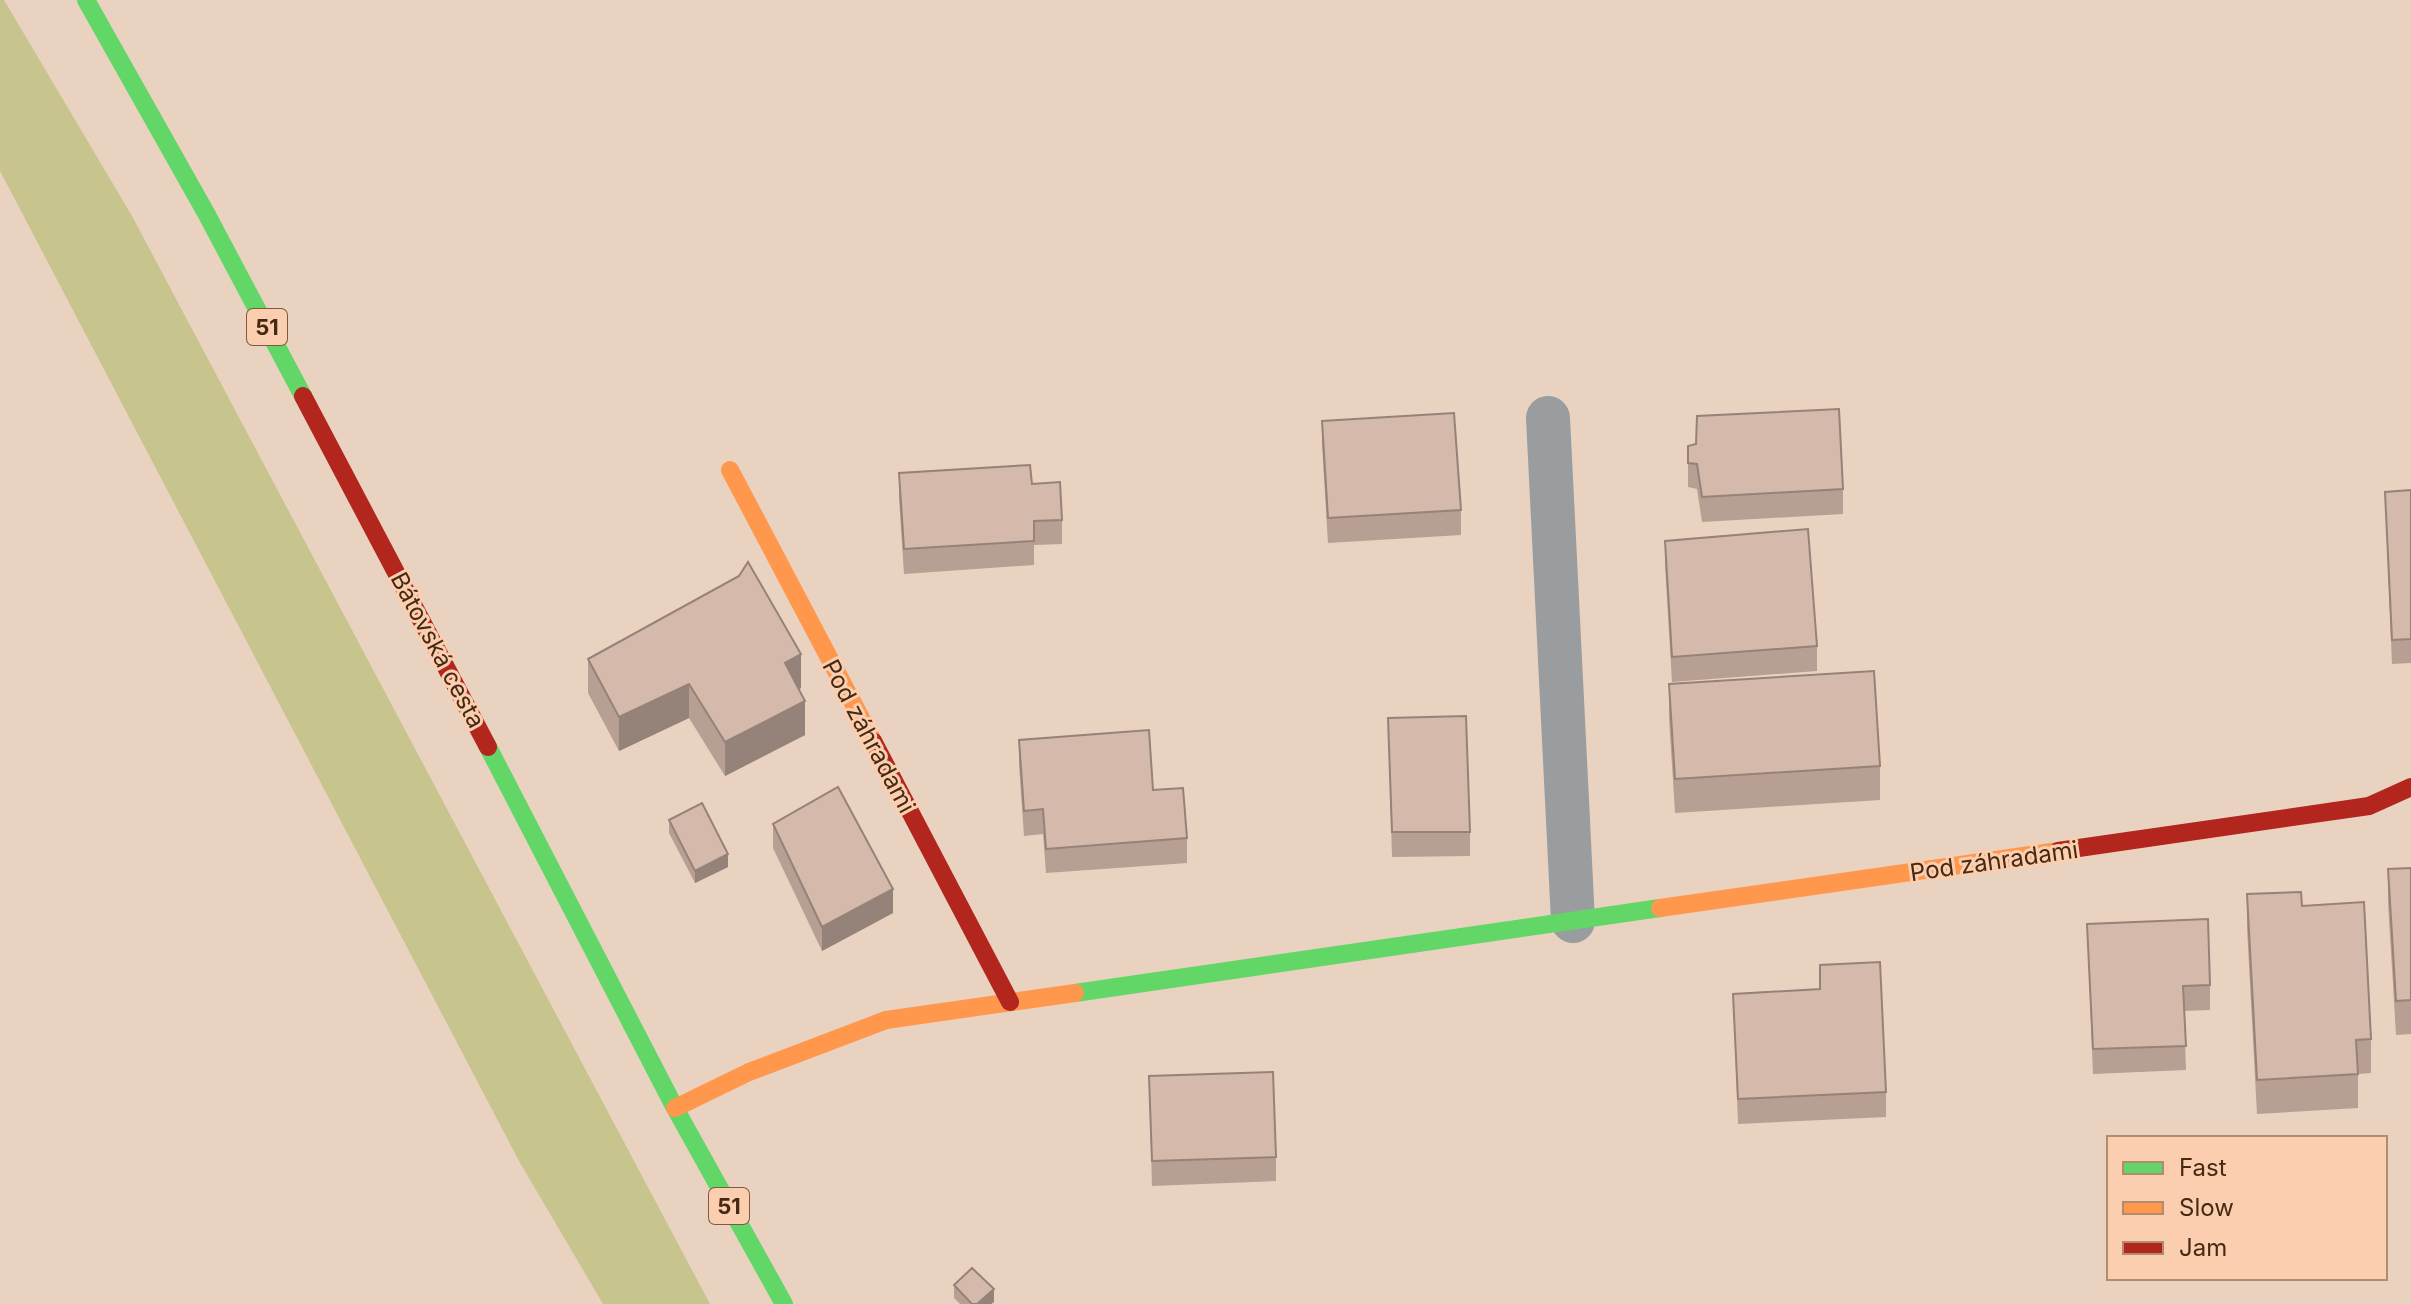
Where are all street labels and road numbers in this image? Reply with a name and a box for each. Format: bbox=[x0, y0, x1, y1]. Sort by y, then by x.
road number: 51 bbox=[247, 309, 287, 345]
street label: Bátovská cesta bbox=[385, 567, 491, 733]
street label: Pod záhradami bbox=[816, 654, 922, 818]
street label: Pod záhradami bbox=[1908, 835, 2080, 887]
road number: 51 bbox=[709, 1188, 749, 1224]

